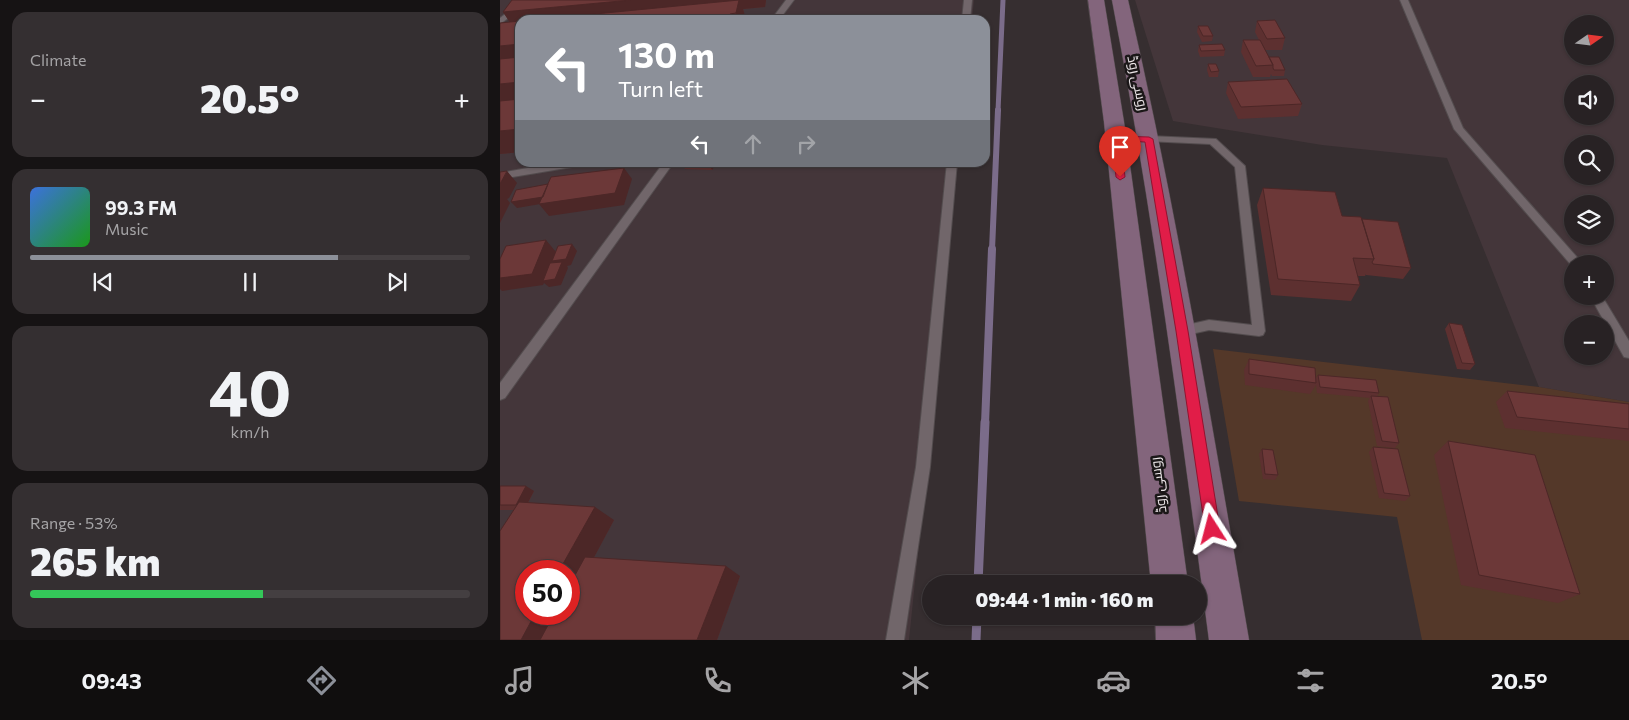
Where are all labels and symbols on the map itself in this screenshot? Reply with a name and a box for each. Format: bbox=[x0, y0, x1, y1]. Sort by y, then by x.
north arrow bbox=[1564, 15, 1614, 65]
street label: روسی روڈ bbox=[1124, 54, 1153, 112]
pin bbox=[1099, 126, 1141, 177]
street label: روسی روڈ bbox=[1146, 456, 1169, 514]
position arrow bbox=[1185, 502, 1237, 554]
speed limit sign: 50 bbox=[515, 560, 580, 625]

